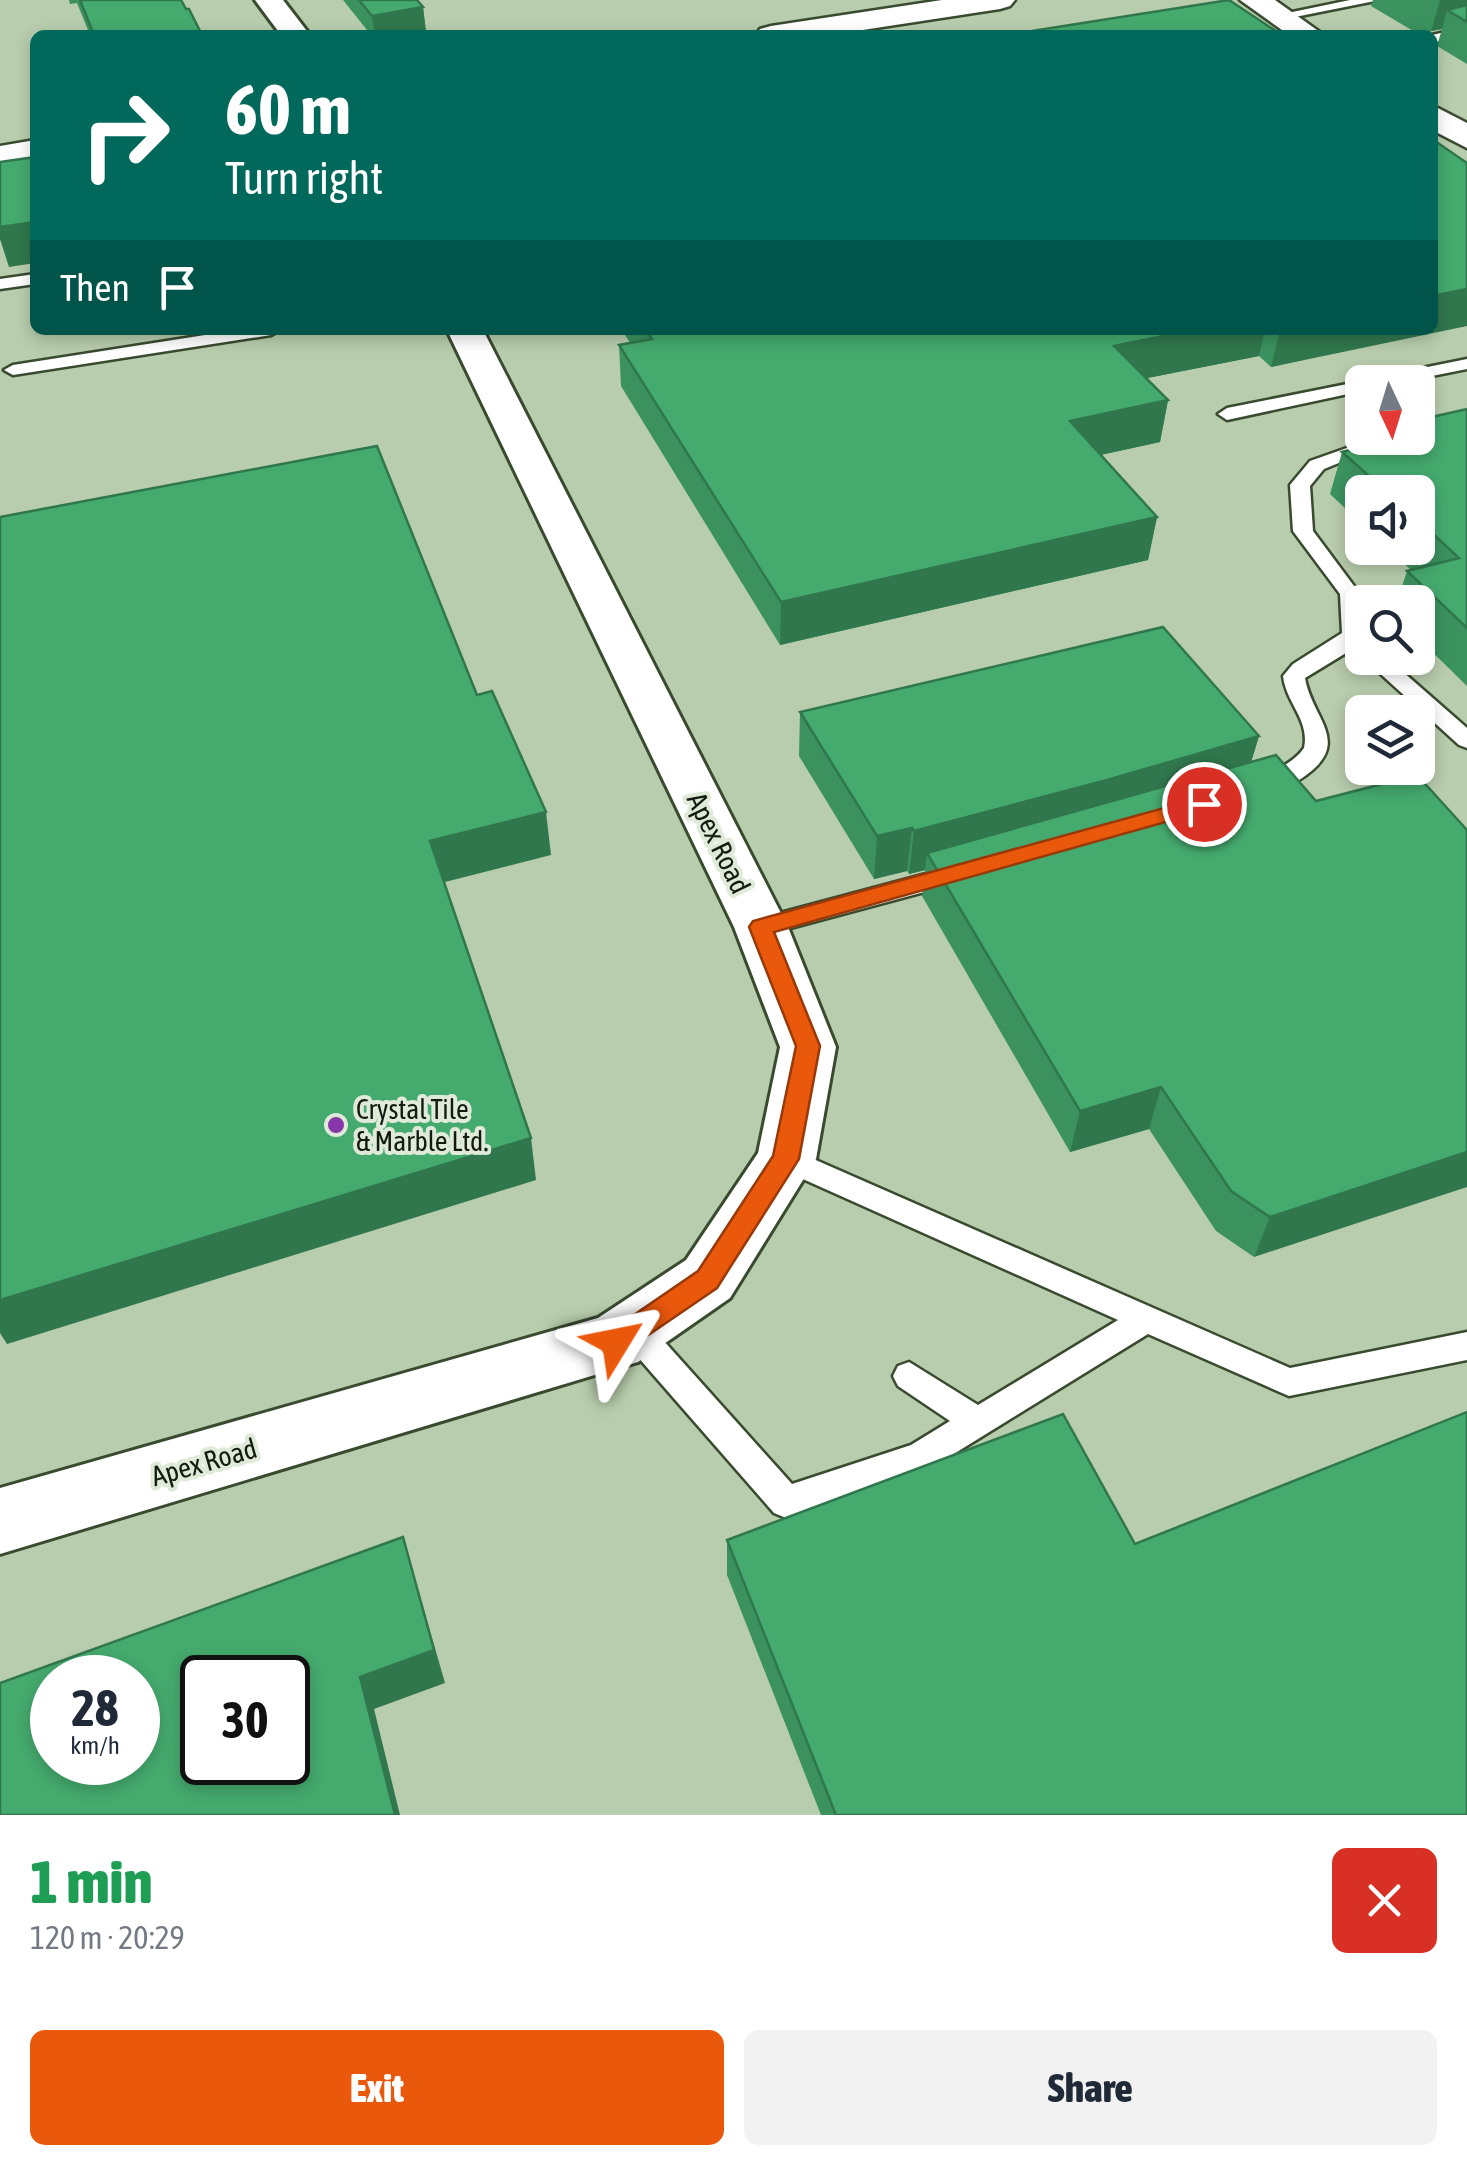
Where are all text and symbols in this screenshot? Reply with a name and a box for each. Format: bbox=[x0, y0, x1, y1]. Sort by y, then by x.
text: 60 m bbox=[225, 69, 351, 149]
icon: right bbox=[60, 70, 190, 200]
text: Turn right bbox=[225, 152, 383, 204]
icon: arrive bbox=[150, 260, 205, 315]
text: Then bbox=[60, 266, 130, 309]
north arrow bbox=[1345, 365, 1435, 455]
map controls bbox=[1345, 365, 1435, 785]
button: sound bbox=[1345, 475, 1435, 565]
button: search bbox=[1345, 585, 1435, 675]
button: layers bbox=[1345, 695, 1435, 785]
pin bbox=[1162, 762, 1247, 847]
icon: arrive bbox=[1177, 777, 1232, 832]
street label: Apex Road bbox=[681, 787, 757, 899]
place label: Crystal Tile & Marble Ltd. bbox=[356, 1093, 488, 1157]
marker: Crystal Tile & Marble Ltd. bbox=[325, 1114, 347, 1136]
position arrow bbox=[564, 1290, 668, 1394]
street label: Apex Road bbox=[148, 1432, 260, 1492]
speed limit sign: 30 bbox=[180, 1655, 310, 1785]
text: 28 bbox=[71, 1679, 118, 1737]
text: km/h bbox=[70, 1731, 120, 1759]
text: 1 min bbox=[30, 1847, 153, 1916]
button: close bbox=[1332, 1848, 1437, 1953]
text: 120 m · 20:29 bbox=[30, 1919, 185, 1956]
button: Exit bbox=[30, 2030, 724, 2145]
button: Share bbox=[744, 2030, 1437, 2145]

